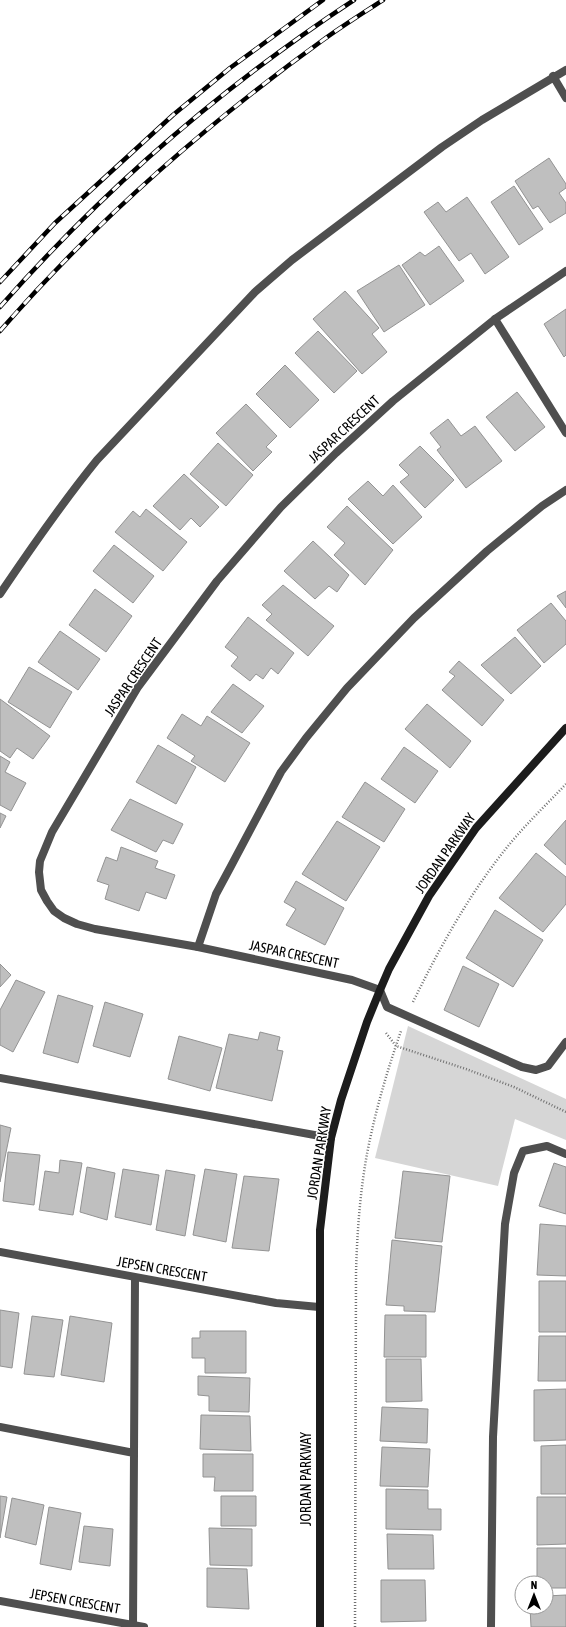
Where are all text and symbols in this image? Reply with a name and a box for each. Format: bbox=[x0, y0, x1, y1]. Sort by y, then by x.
street label: JASPAR CRESCENT bbox=[305, 392, 383, 466]
street label: JASPAR CRESCENT bbox=[101, 635, 165, 719]
street label: JORDAN PARKWAY bbox=[412, 809, 479, 896]
street label: JASPAR CRESCENT bbox=[248, 937, 340, 971]
street label: JORDAN PARKWAY bbox=[304, 1105, 334, 1201]
street label: JEPSEN CRESCENT bbox=[116, 1253, 208, 1285]
street label: JORDAN PARKWAY bbox=[298, 1431, 314, 1526]
north arrow bbox=[514, 1575, 554, 1615]
text: N bbox=[531, 1579, 537, 1591]
street label: JEPSEN CRESCENT bbox=[29, 1585, 121, 1617]

